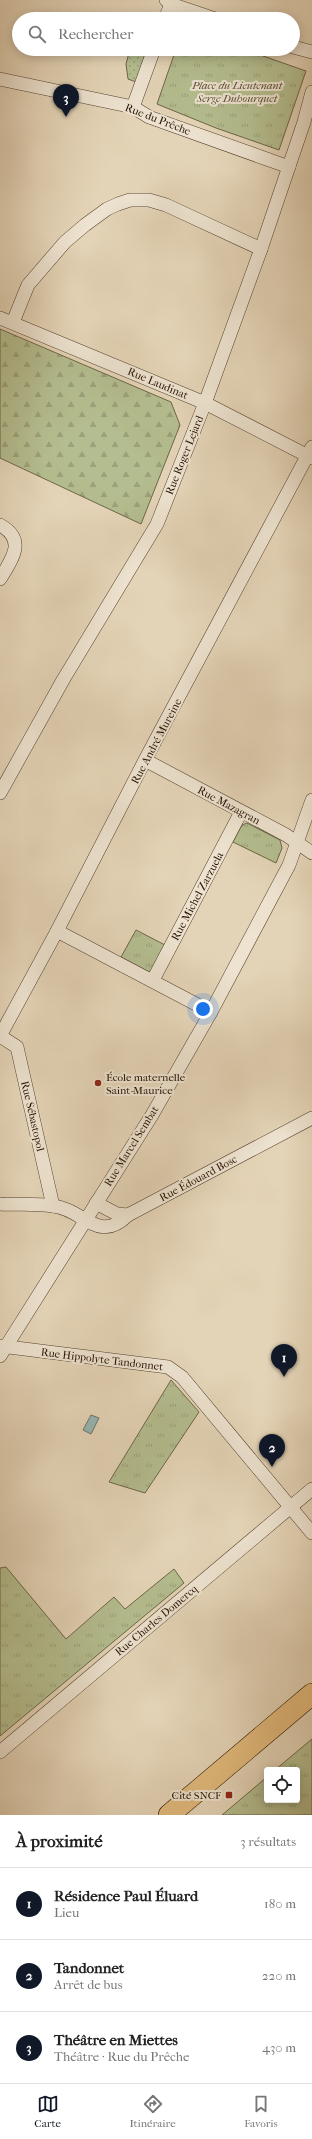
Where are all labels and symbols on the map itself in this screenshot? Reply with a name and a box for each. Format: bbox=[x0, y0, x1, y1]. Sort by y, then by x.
park label: Place du Lieutenant Serge Duhourquet bbox=[191, 79, 283, 105]
pin: 3 bbox=[53, 84, 79, 117]
street label: Rue du Prêche bbox=[123, 101, 193, 138]
street label: Rue Laudinat bbox=[126, 365, 190, 402]
street label: Rue Roger Lejard bbox=[163, 413, 207, 497]
street label: Rue André Mureine bbox=[128, 696, 185, 786]
street label: Rue Mazagran bbox=[195, 784, 263, 828]
street label: Rue Michel Zarzuela bbox=[169, 849, 227, 943]
your location bbox=[193, 999, 213, 1019]
place label: École maternelle Saint-Maurice bbox=[106, 1071, 186, 1097]
marker: École maternelle Saint-Maurice bbox=[93, 1078, 103, 1088]
street label: Rue Sébastopol bbox=[18, 1080, 47, 1153]
street label: Rue Marcel Sembat bbox=[101, 1104, 161, 1189]
street label: Rue Édouard Bosc bbox=[157, 1152, 239, 1204]
pin: 1 bbox=[271, 1344, 297, 1377]
street label: Rue Hippolyte Tandonnet bbox=[40, 1346, 164, 1373]
pin: 2 bbox=[259, 1434, 285, 1467]
street label: Rue Charles Domercq bbox=[112, 1582, 200, 1659]
place label: Cité SNCF bbox=[172, 1789, 221, 1802]
marker: Cité SNCF bbox=[224, 1790, 234, 1800]

